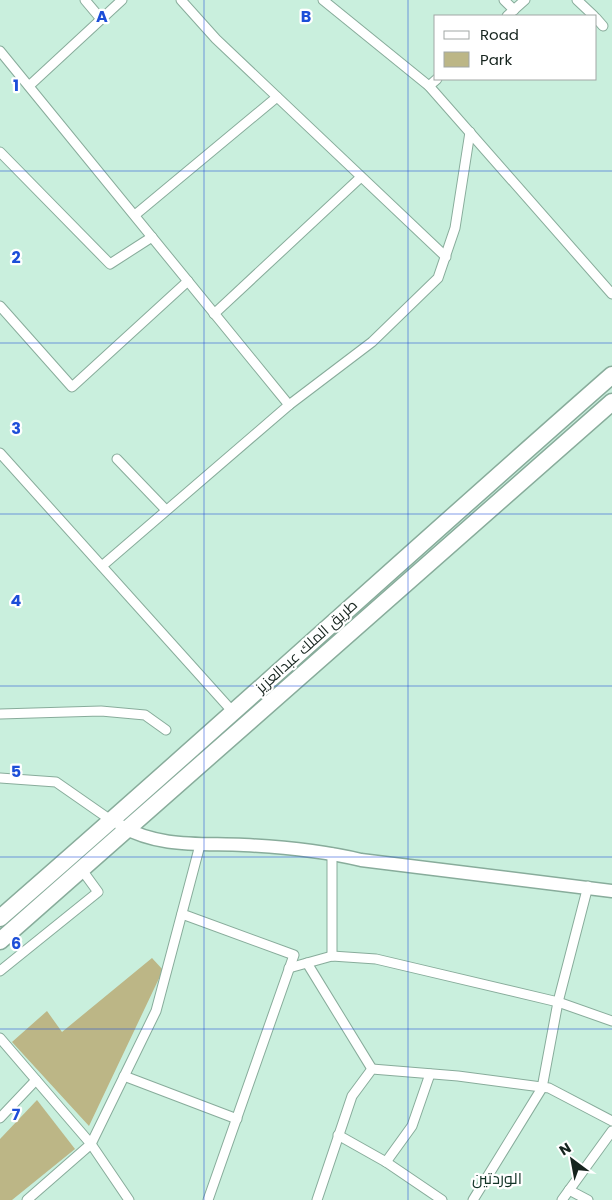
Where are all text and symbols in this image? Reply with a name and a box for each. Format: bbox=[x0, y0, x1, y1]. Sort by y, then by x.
text: A bbox=[96, 5, 108, 28]
text: B bbox=[301, 5, 311, 28]
legend bbox=[434, 15, 597, 80]
text: Road bbox=[480, 24, 519, 45]
text: Park bbox=[480, 49, 512, 70]
text: 1 bbox=[13, 74, 19, 97]
text: 2 bbox=[11, 246, 21, 269]
text: 3 bbox=[11, 417, 21, 440]
text: 4 bbox=[11, 589, 22, 612]
street label: طريق الملك عبدالعزيز bbox=[250, 594, 362, 698]
text: 5 bbox=[11, 760, 21, 783]
text: 6 bbox=[11, 932, 21, 955]
text: 7 bbox=[12, 1103, 21, 1126]
north arrow bbox=[547, 1135, 597, 1185]
text: N bbox=[555, 1138, 575, 1160]
district label: الوردتين bbox=[472, 1167, 522, 1190]

